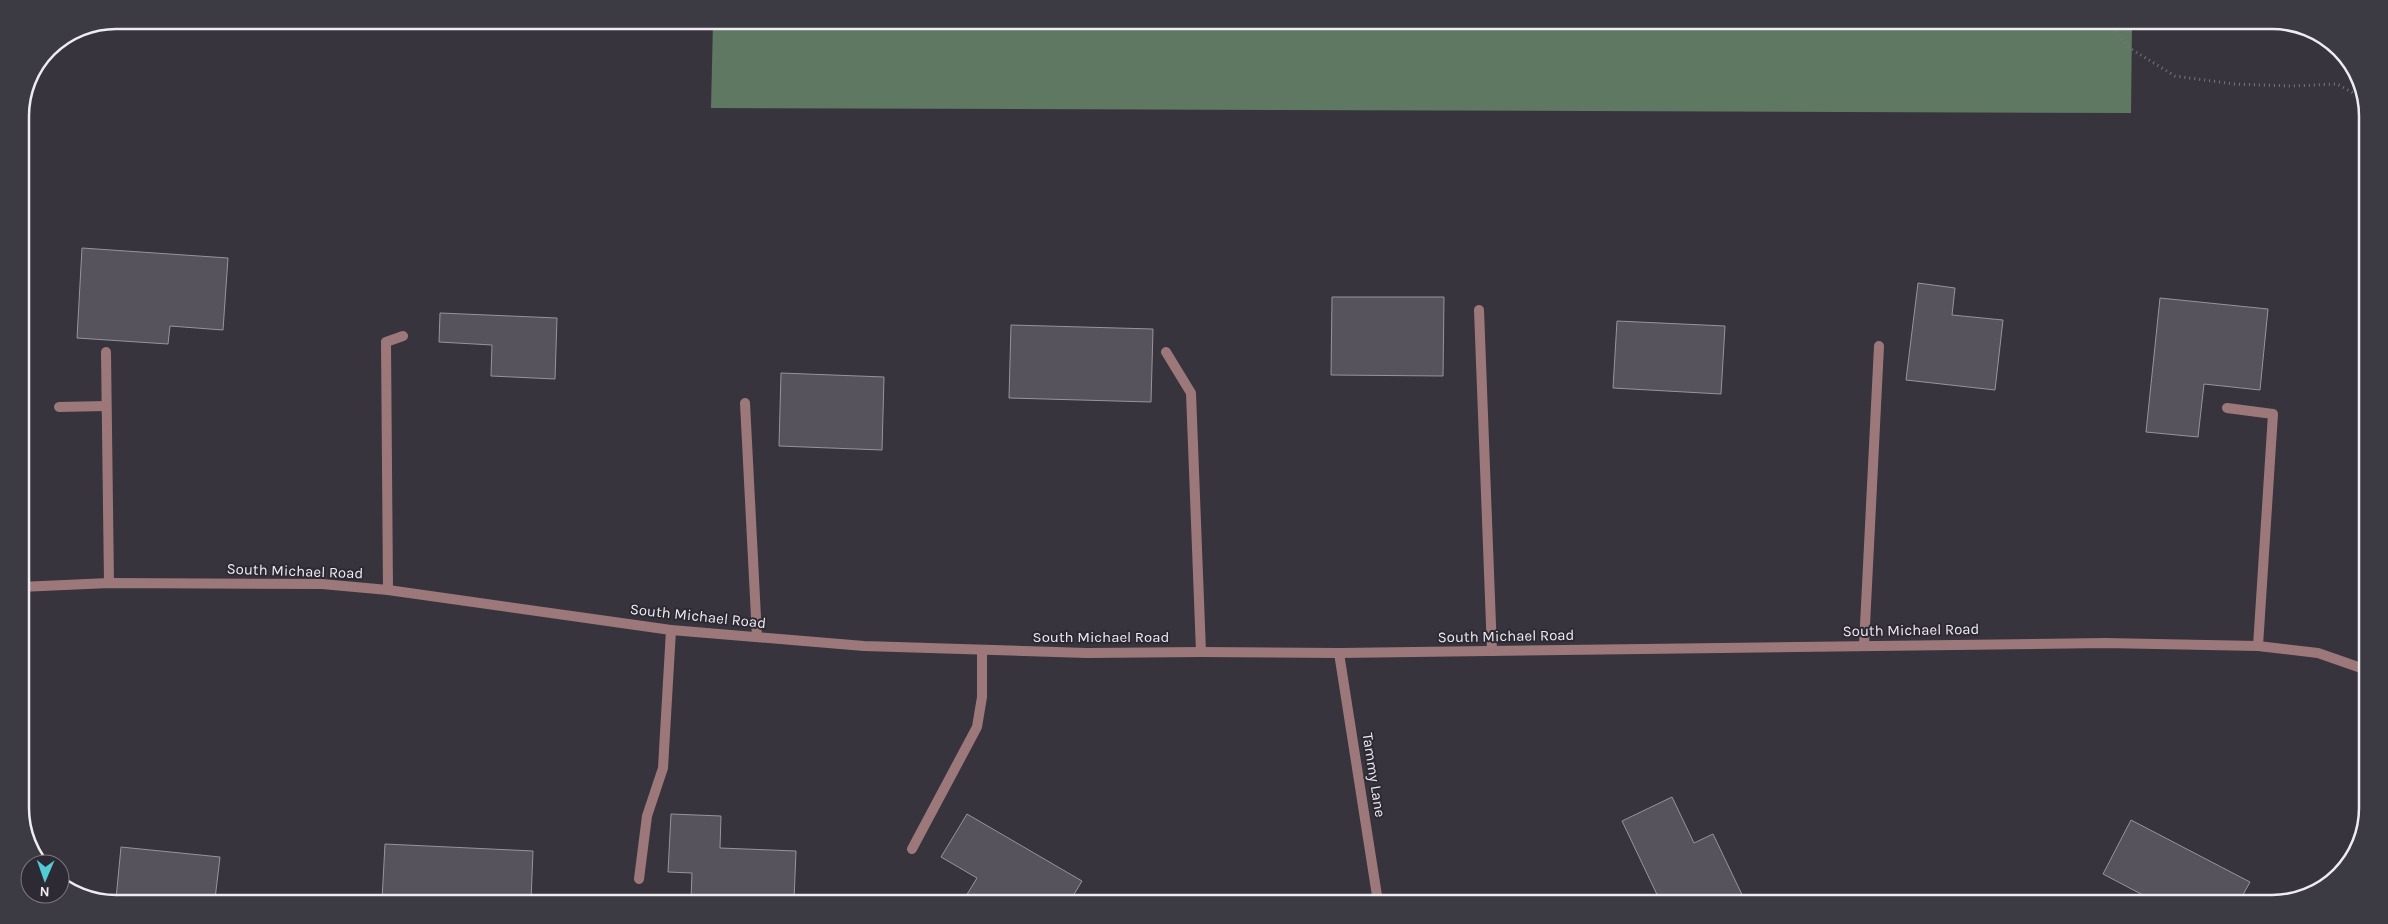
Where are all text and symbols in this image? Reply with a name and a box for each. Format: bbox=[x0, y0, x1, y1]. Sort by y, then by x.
street label: South Michael Road bbox=[226, 560, 364, 582]
street label: South Michael Road bbox=[629, 600, 767, 632]
street label: South Michael Road bbox=[1842, 620, 1980, 640]
street label: South Michael Road bbox=[1437, 626, 1575, 646]
street label: South Michael Road bbox=[1033, 628, 1169, 646]
street label: Tammy Lane bbox=[1358, 732, 1390, 818]
north arrow bbox=[20, 854, 70, 904]
text: N bbox=[39, 883, 50, 900]

